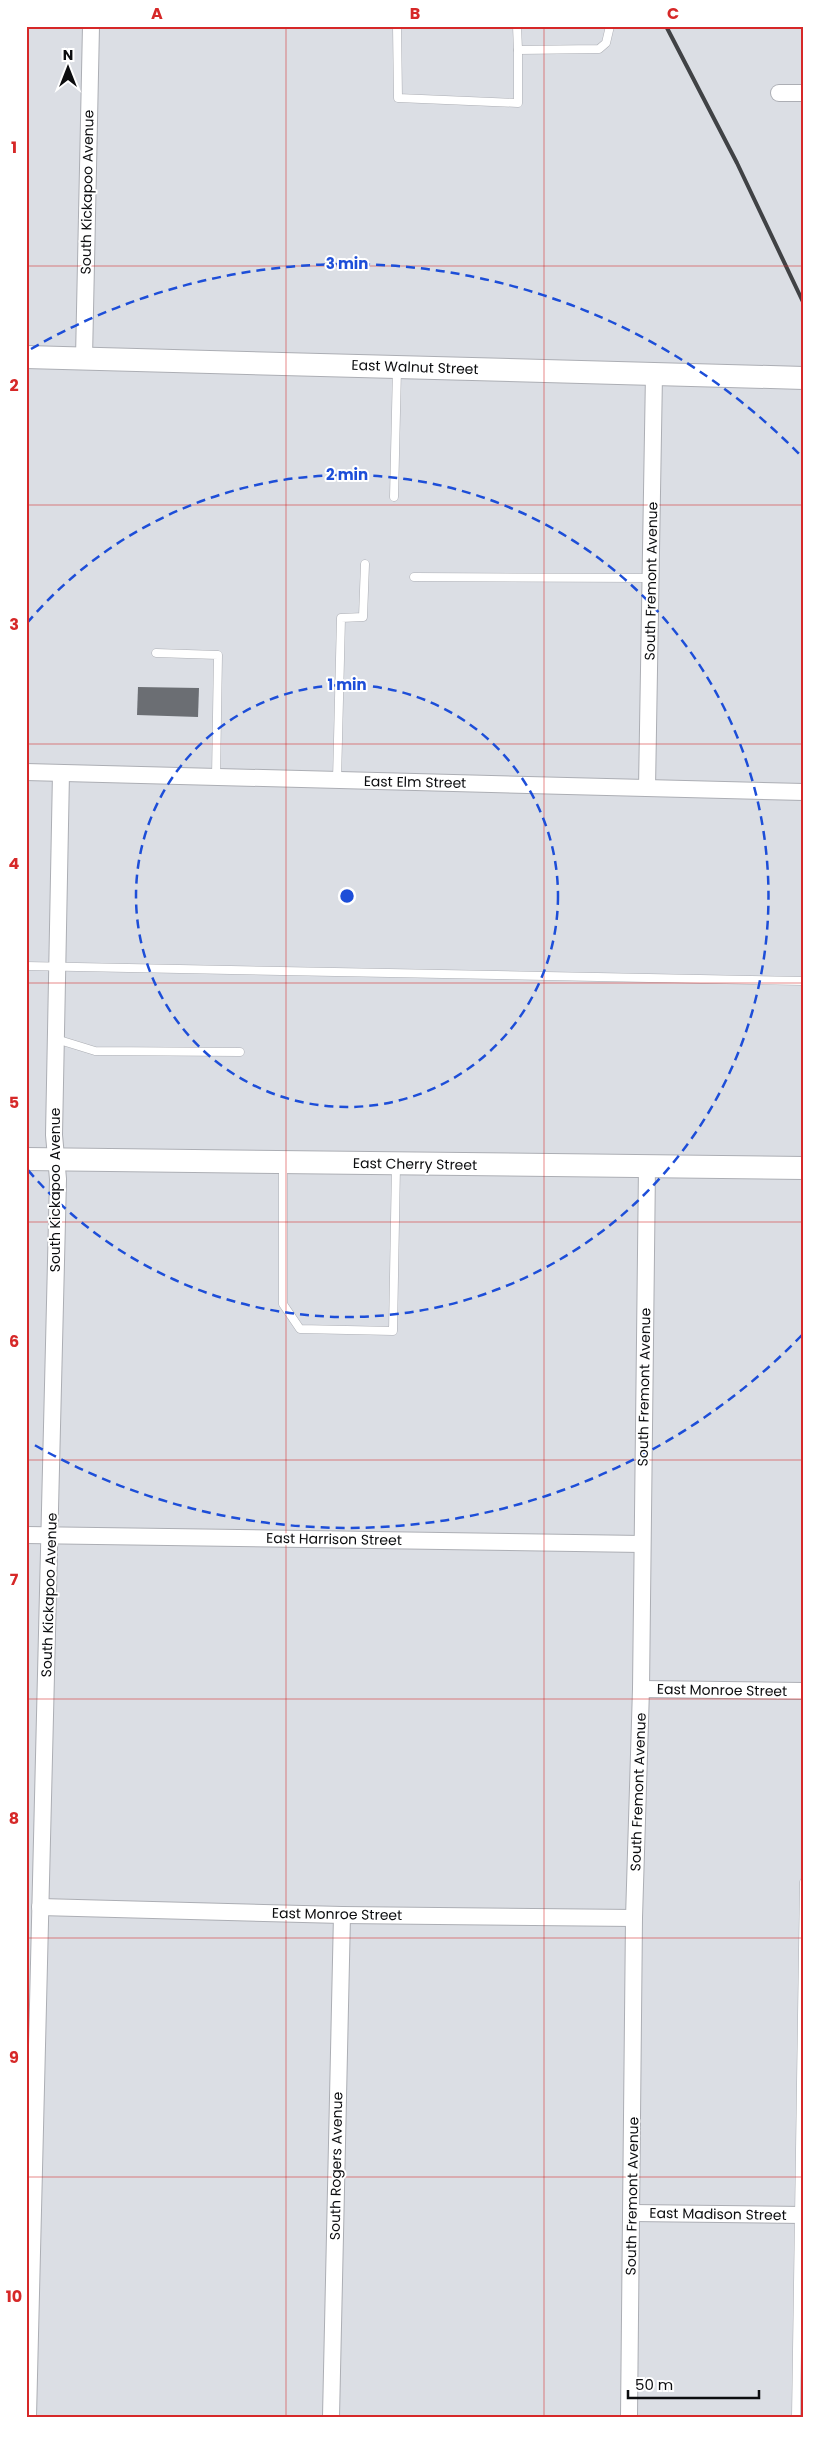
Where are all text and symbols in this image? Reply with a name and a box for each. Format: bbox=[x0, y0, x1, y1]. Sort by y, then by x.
text: A bbox=[151, 2, 163, 25]
text: B bbox=[410, 2, 420, 25]
text: C bbox=[667, 2, 679, 25]
north arrow bbox=[42, 42, 92, 92]
text: N bbox=[63, 45, 73, 65]
street label: South Kickapoo Avenue bbox=[76, 109, 98, 274]
text: 1 bbox=[11, 136, 17, 159]
text: 3 min bbox=[326, 253, 368, 274]
street label: East Walnut Street bbox=[351, 355, 479, 379]
text: 2 bbox=[9, 374, 19, 397]
text: 2 min bbox=[326, 464, 368, 485]
street label: South Fremont Avenue bbox=[640, 501, 662, 660]
text: 3 bbox=[9, 613, 19, 636]
text: 1 min bbox=[327, 674, 367, 695]
street label: East Elm Street bbox=[364, 771, 466, 793]
text: 4 bbox=[9, 852, 20, 875]
centre of rings bbox=[338, 887, 356, 905]
text: 5 bbox=[9, 1091, 19, 1114]
street label: South Kickapoo Avenue bbox=[45, 1107, 65, 1272]
street label: East Cherry Street bbox=[353, 1153, 477, 1175]
street label: South Fremont Avenue bbox=[633, 1307, 655, 1466]
text: 6 bbox=[9, 1330, 19, 1353]
street label: South Kickapoo Avenue bbox=[36, 1512, 62, 1678]
street label: East Harrison Street bbox=[266, 1528, 402, 1550]
text: 7 bbox=[10, 1568, 19, 1591]
street label: East Monroe Street bbox=[657, 1679, 787, 1701]
street label: South Fremont Avenue bbox=[625, 1712, 651, 1872]
text: 8 bbox=[9, 1807, 19, 1830]
street label: East Monroe Street bbox=[272, 1903, 402, 1925]
text: 9 bbox=[9, 2046, 19, 2069]
street label: South Rogers Avenue bbox=[325, 2091, 347, 2240]
street label: South Fremont Avenue bbox=[621, 2116, 643, 2275]
street label: East Madison Street bbox=[649, 2203, 787, 2225]
text: 10 bbox=[6, 2285, 22, 2308]
scale bar bbox=[628, 2368, 759, 2400]
text: 50 m bbox=[635, 2374, 673, 2395]

